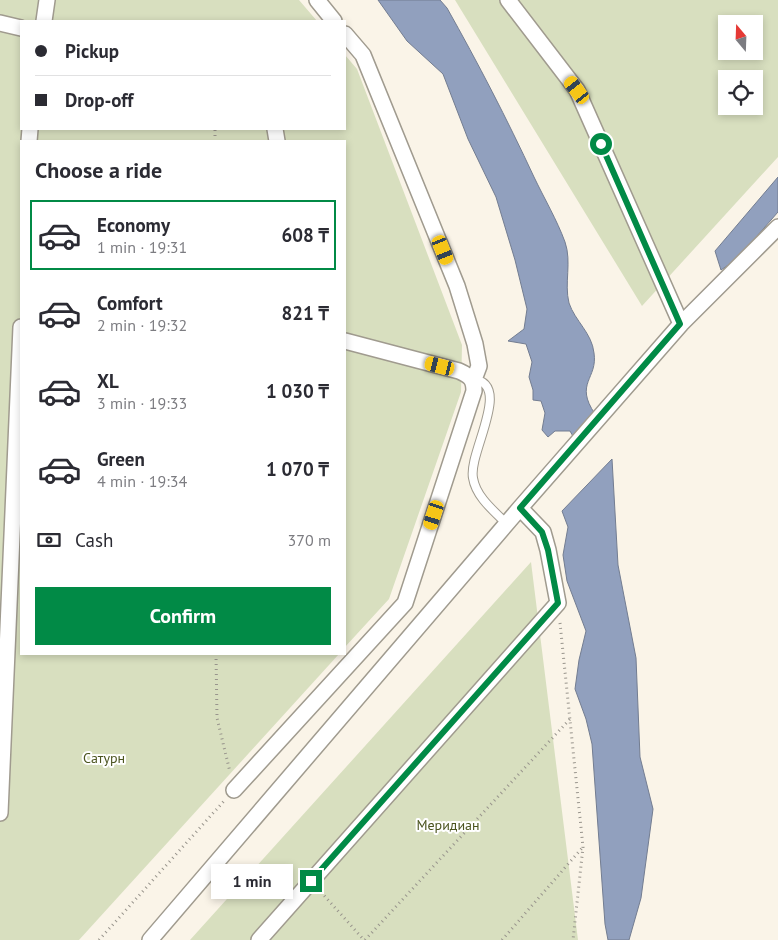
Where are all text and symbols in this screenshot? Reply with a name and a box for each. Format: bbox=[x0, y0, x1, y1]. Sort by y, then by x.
north arrow bbox=[718, 15, 762, 60]
map controls bbox=[718, 15, 763, 115]
text: Pickup bbox=[65, 39, 119, 63]
button: locate bbox=[718, 70, 763, 115]
car bbox=[561, 74, 592, 106]
text: Drop-off bbox=[65, 88, 133, 112]
route start bbox=[590, 133, 612, 155]
text: Choose a ride bbox=[35, 156, 162, 184]
icon: car bbox=[37, 213, 82, 258]
text: Economy bbox=[97, 213, 170, 237]
text: 608 ₸ bbox=[281, 223, 329, 247]
car bbox=[430, 233, 455, 267]
text: 1 min · 19:31 bbox=[97, 237, 187, 257]
icon: car bbox=[37, 291, 82, 336]
text: Comfort bbox=[97, 291, 163, 315]
text: 821 ₸ bbox=[281, 301, 329, 325]
text: 2 min · 19:32 bbox=[97, 315, 187, 335]
car bbox=[423, 355, 456, 377]
icon: car bbox=[37, 369, 82, 414]
text: XL bbox=[97, 369, 119, 393]
text: 1 030 ₸ bbox=[266, 379, 329, 403]
text: 3 min · 19:33 bbox=[97, 393, 187, 413]
icon: car bbox=[37, 447, 82, 492]
text: Green bbox=[97, 447, 145, 471]
text: 1 070 ₸ bbox=[266, 457, 329, 481]
text: 4 min · 19:34 bbox=[97, 471, 187, 491]
car bbox=[422, 498, 445, 532]
icon: cash bbox=[35, 526, 63, 554]
text: Cash bbox=[75, 528, 113, 552]
text: 370 m bbox=[288, 530, 331, 550]
button: Confirm bbox=[35, 587, 331, 645]
park label: Сатурн bbox=[83, 749, 125, 767]
park label: Меридиан bbox=[416, 816, 480, 834]
callout: 1 min bbox=[211, 864, 294, 898]
route end bbox=[300, 870, 322, 892]
text: 1 min bbox=[232, 871, 272, 891]

